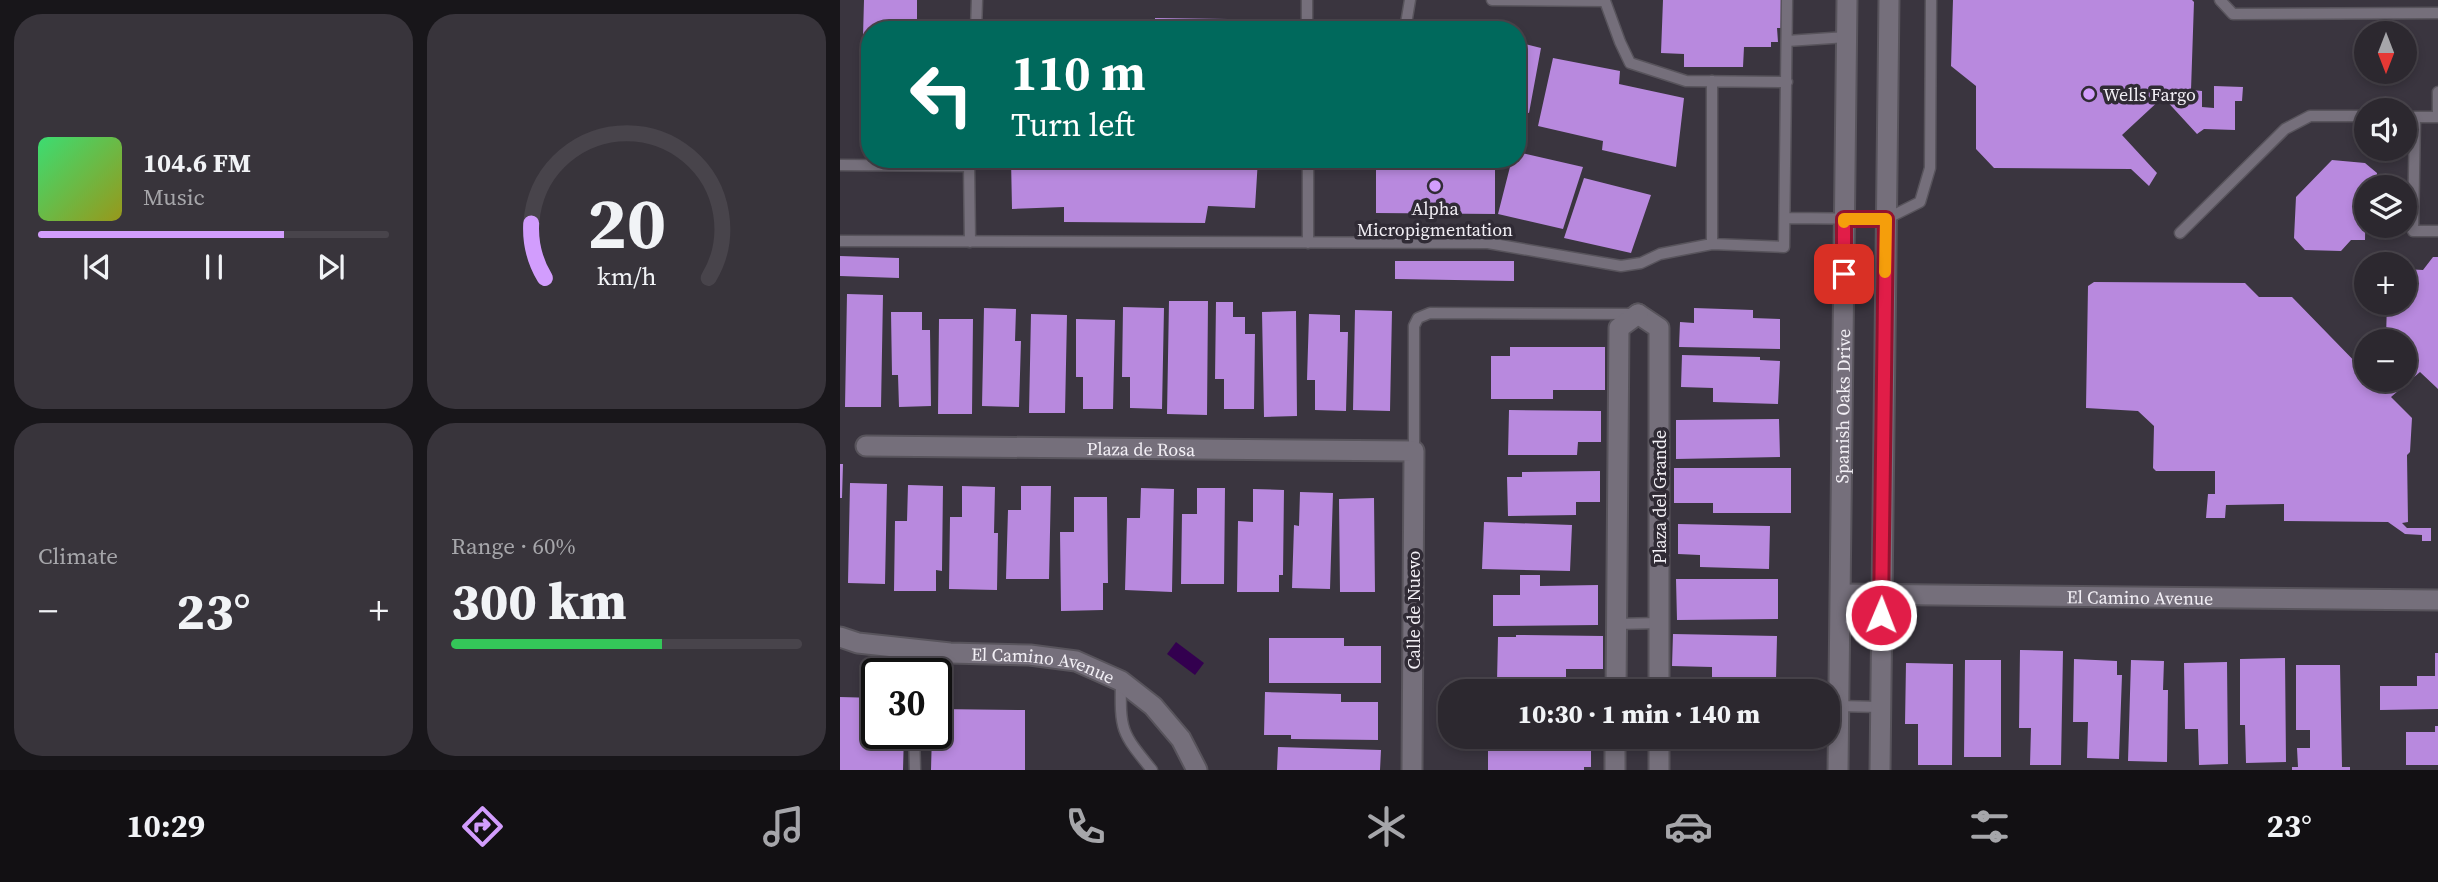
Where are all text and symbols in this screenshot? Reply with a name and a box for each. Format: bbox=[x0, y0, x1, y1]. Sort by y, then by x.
north arrow bbox=[2354, 21, 2417, 84]
map controls bbox=[2354, 21, 2417, 392]
text: 110 m bbox=[1011, 39, 1146, 106]
icon: left bbox=[896, 49, 987, 140]
place label: Wells Fargo bbox=[2103, 82, 2196, 107]
marker: Wells Fargo bbox=[2081, 86, 2097, 102]
button: sound bbox=[2354, 98, 2417, 161]
text: Turn left bbox=[1011, 103, 1135, 147]
text: 104.6 FM bbox=[143, 145, 251, 181]
text: 20 bbox=[587, 173, 666, 272]
button: layers bbox=[2354, 175, 2417, 238]
marker: Alpha Micropigmentation bbox=[1427, 178, 1443, 194]
text: Music bbox=[143, 181, 205, 213]
place label: Alpha Micropigmentation bbox=[1357, 196, 1513, 242]
pin bbox=[1814, 244, 1874, 304]
icon: previous bbox=[78, 248, 116, 286]
icon: pause bbox=[195, 248, 233, 286]
icon: next bbox=[312, 248, 350, 286]
button: + bbox=[2354, 252, 2417, 315]
icon: arrive bbox=[1825, 255, 1863, 293]
text: km/h bbox=[597, 259, 656, 293]
street label: Spanish Oaks Drive bbox=[1829, 329, 1856, 483]
button: − bbox=[2354, 329, 2417, 392]
street label: Plaza del Grande bbox=[1647, 430, 1672, 564]
street label: Plaza de Rosa bbox=[1087, 436, 1196, 462]
text: Range · 60% bbox=[451, 530, 576, 562]
text: Climate bbox=[38, 540, 118, 572]
street label: Calle de Nuevo bbox=[1401, 550, 1426, 669]
text: 300 km bbox=[451, 565, 627, 636]
text: 23° bbox=[176, 575, 251, 646]
position arrow bbox=[1844, 578, 1918, 652]
street label: El Camino Avenue bbox=[2067, 584, 2213, 610]
text: − bbox=[38, 585, 58, 637]
text: + bbox=[369, 585, 389, 637]
street label: El Camino Avenue bbox=[971, 641, 1119, 689]
speed limit sign: 30 bbox=[861, 658, 952, 749]
text: 10:30 · 1 min · 140 m bbox=[1518, 696, 1760, 732]
icon: directions bbox=[458, 802, 507, 851]
icon: music bbox=[759, 802, 808, 851]
icon: phone bbox=[1061, 802, 1110, 851]
icon: climate bbox=[1362, 802, 1411, 851]
icon: car bbox=[1664, 802, 1713, 851]
icon: filters bbox=[1965, 802, 2014, 851]
text: 10:29 bbox=[126, 804, 205, 848]
text: 23° bbox=[2267, 804, 2312, 848]

